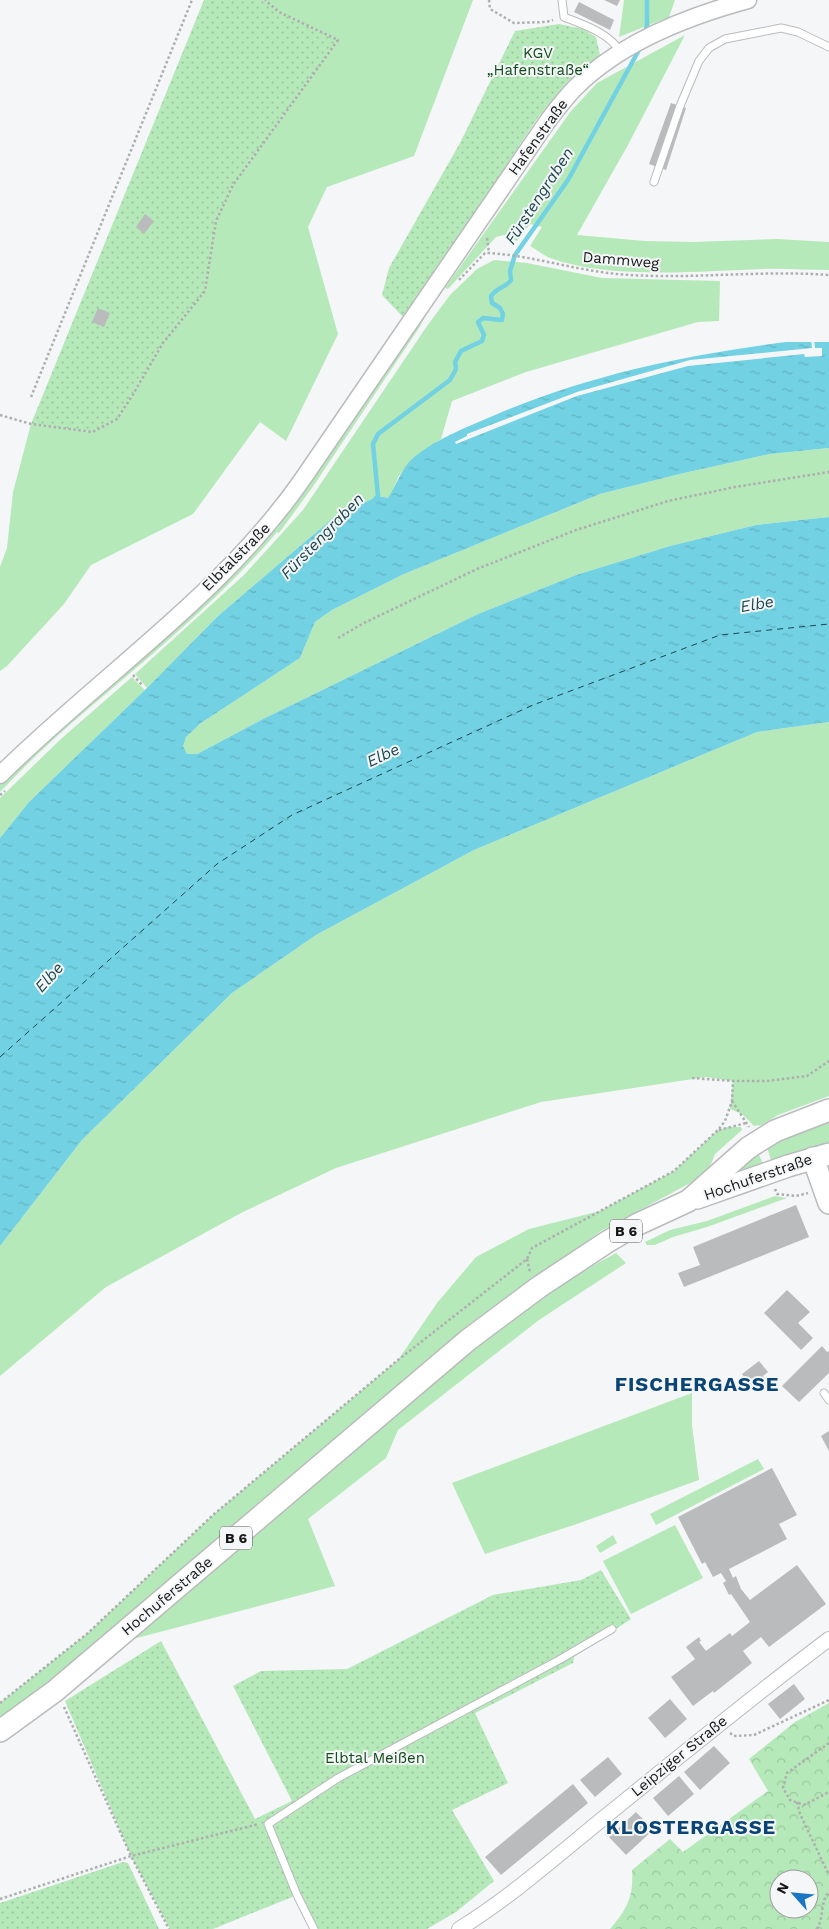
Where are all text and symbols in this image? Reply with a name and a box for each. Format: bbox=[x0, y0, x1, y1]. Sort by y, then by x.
park label: KGV „Hafenstraße“ bbox=[487, 44, 589, 79]
street label: Hafenstraße bbox=[504, 96, 572, 178]
water label: Fürstengraben bbox=[501, 144, 577, 248]
street label: Dammweg bbox=[582, 248, 660, 272]
water label: Fürstengraben bbox=[276, 489, 368, 583]
street label: Elbtalstraße bbox=[198, 519, 274, 595]
water label: Elbe bbox=[739, 592, 775, 616]
water label: Elbe bbox=[364, 739, 402, 771]
water label: Elbe bbox=[31, 958, 67, 996]
street label: Hochuferstraße bbox=[701, 1150, 815, 1204]
road number: B 6 bbox=[610, 1220, 642, 1242]
district label: FISCHERGASSE bbox=[615, 1372, 779, 1396]
road number: B 6 bbox=[220, 1526, 252, 1550]
street label: Hochuferstraße bbox=[118, 1553, 216, 1639]
street label: Leipziger Straße bbox=[627, 1712, 731, 1800]
park label: Elbtal Meißen bbox=[325, 1749, 425, 1767]
district label: KLOSTERGASSE bbox=[606, 1815, 776, 1839]
north arrow bbox=[769, 1869, 819, 1919]
text: N bbox=[773, 1880, 792, 1896]

